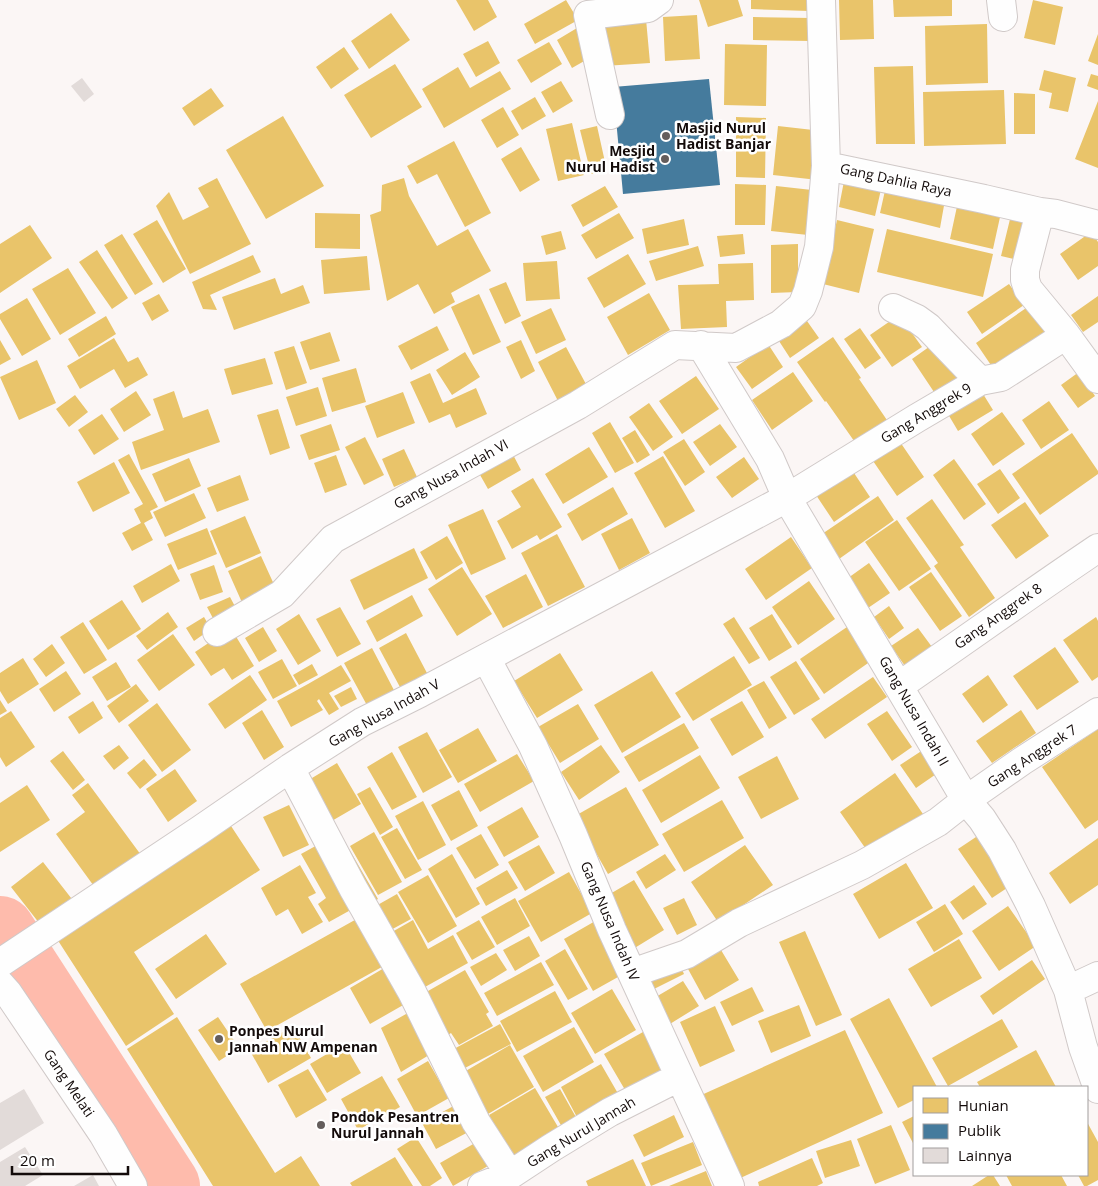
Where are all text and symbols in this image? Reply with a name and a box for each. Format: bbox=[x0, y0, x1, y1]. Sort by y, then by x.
place label: Masjid Nurul Hadist Banjar bbox=[676, 118, 772, 153]
marker: Masjid Nurul Hadist Banjar bbox=[660, 130, 672, 142]
place label: Mesjid Nurul Hadist bbox=[566, 141, 655, 176]
marker: Mesjid Nurul Hadist bbox=[659, 153, 671, 165]
street label: Gang Dahlia Raya bbox=[838, 158, 954, 201]
street label: Gang Anggrek 9 bbox=[877, 378, 975, 447]
street label: Gang Nusa Indah VI bbox=[390, 434, 511, 513]
street label: Gang Anggrek 8 bbox=[950, 578, 1045, 653]
street label: Gang Nusa Indah II bbox=[875, 652, 954, 769]
street label: Gang Nusa Indah V bbox=[325, 674, 443, 751]
street label: Gang Anggrek 7 bbox=[983, 720, 1080, 792]
street label: Gang Nusa Indah IV bbox=[577, 858, 645, 984]
place label: Ponpes Nurul Jannah NW Ampenan bbox=[227, 1021, 378, 1056]
marker: Ponpes Nurul Jannah NW Ampenan bbox=[213, 1033, 225, 1045]
street label: Gang Melati bbox=[40, 1045, 99, 1120]
legend bbox=[913, 1086, 1088, 1176]
street label: Gang Nurul Jannah bbox=[523, 1092, 639, 1172]
text: Hunian bbox=[958, 1095, 1009, 1115]
place label: Pondok Pesantren Nurul Jannah bbox=[331, 1107, 459, 1142]
marker: Pondok Pesantren Nurul Jannah bbox=[315, 1119, 327, 1131]
text: Publik bbox=[958, 1120, 1001, 1140]
scale bar bbox=[12, 1144, 129, 1176]
text: Lainnya bbox=[958, 1145, 1012, 1165]
text: 20 m bbox=[20, 1150, 55, 1170]

